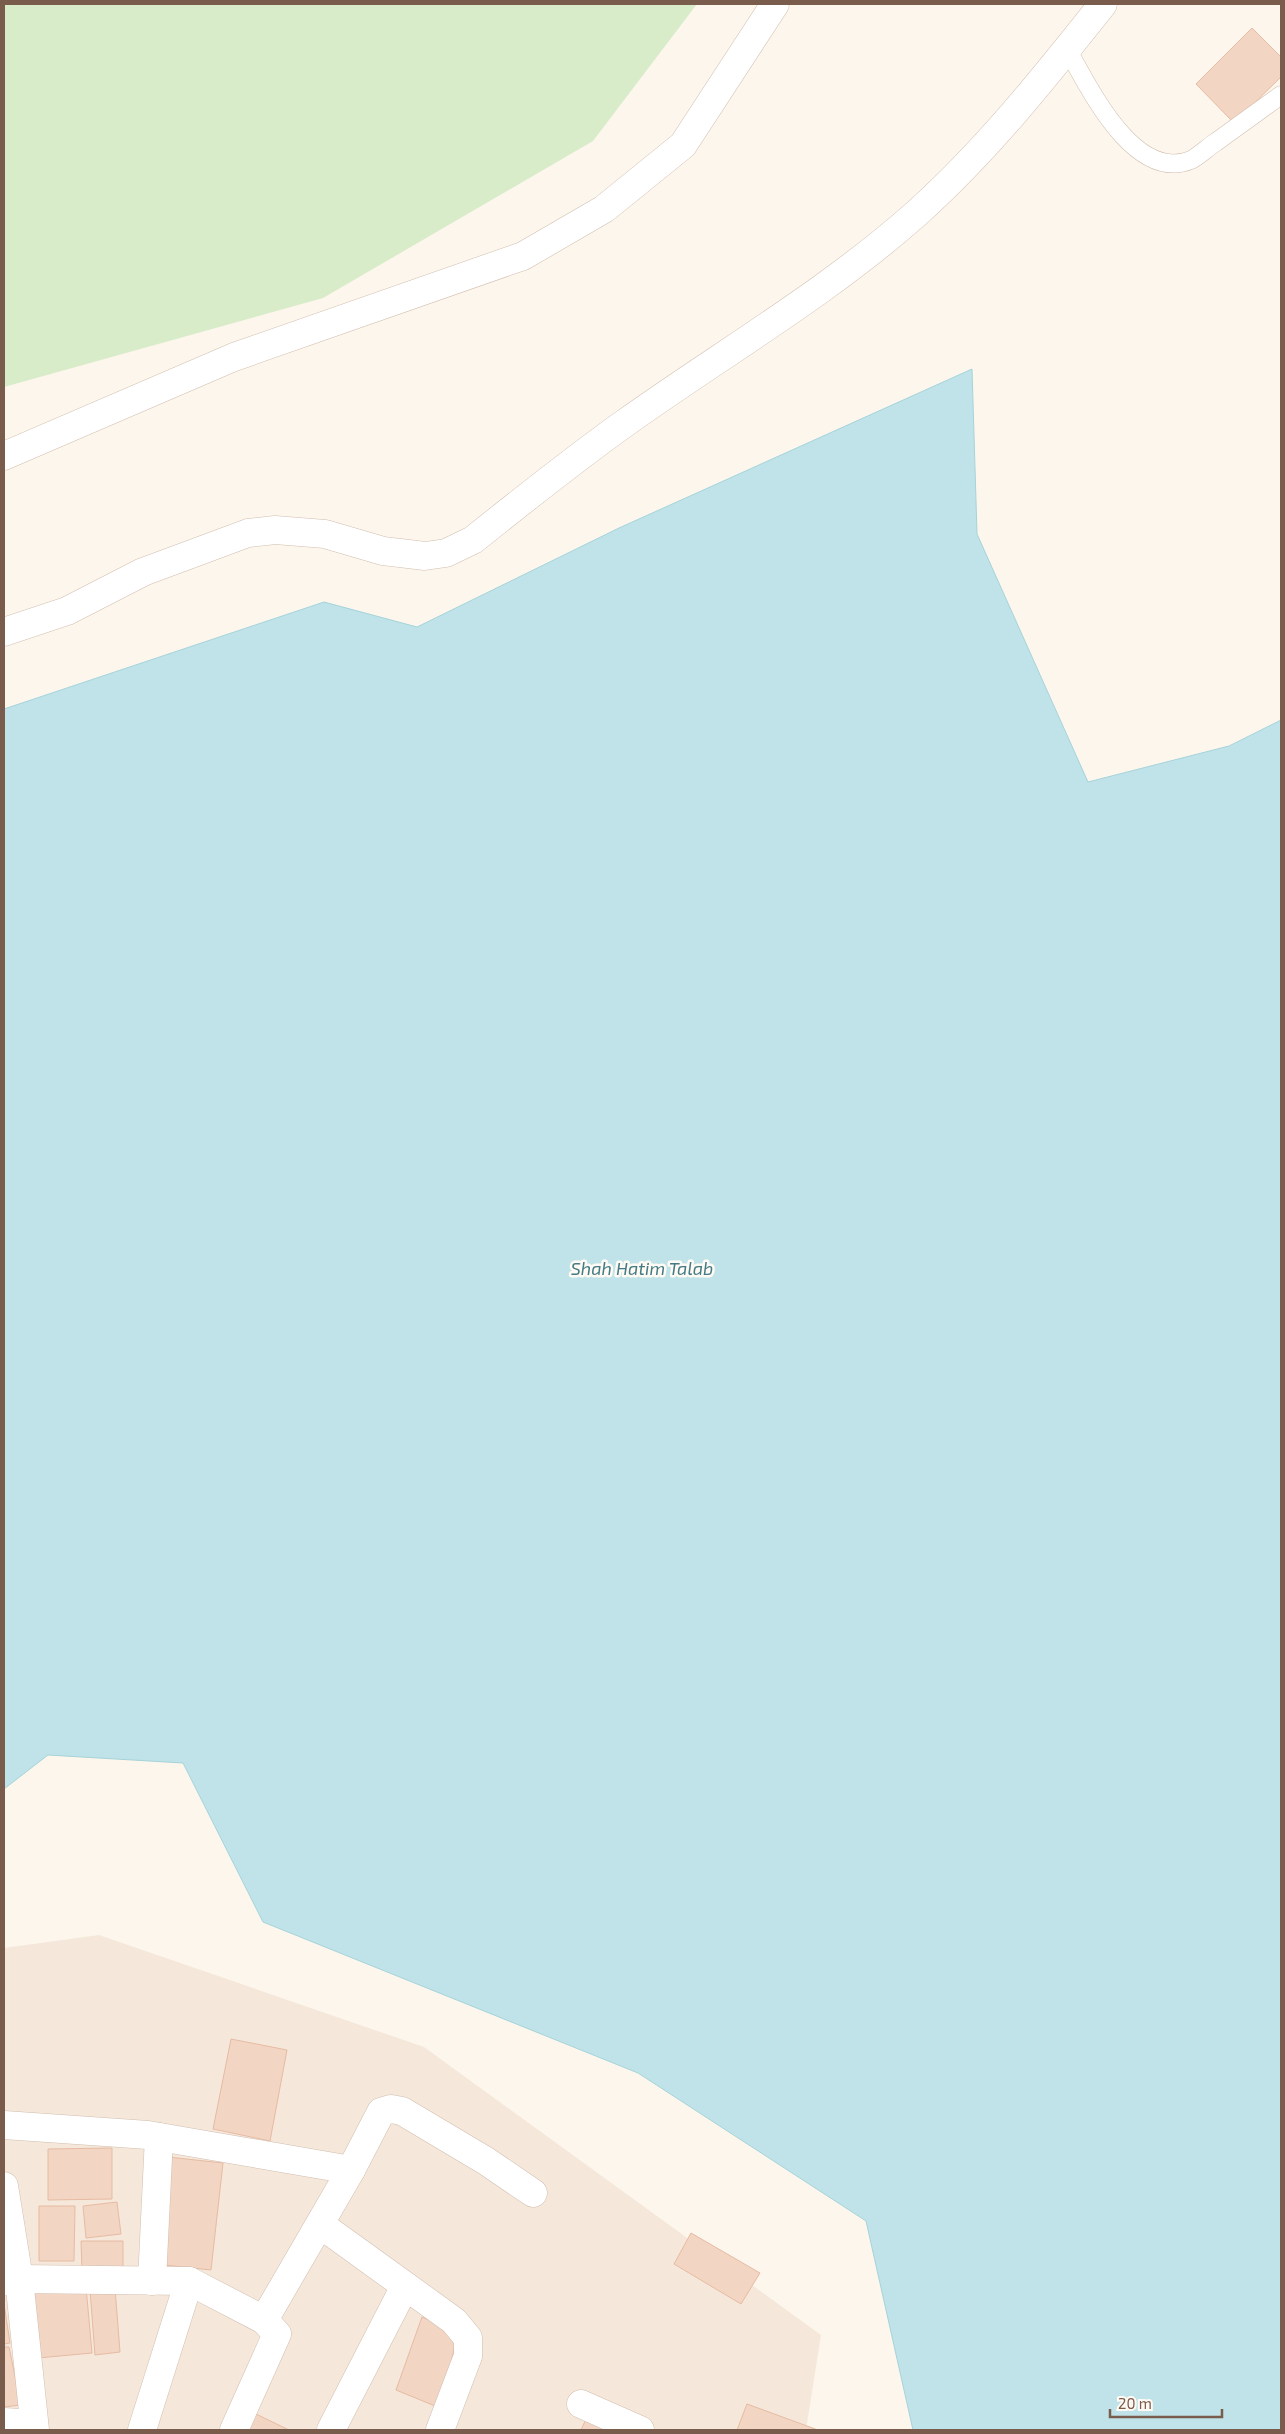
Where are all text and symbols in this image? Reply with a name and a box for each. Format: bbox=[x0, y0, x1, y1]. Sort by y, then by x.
water label: Shah Hatim Talab bbox=[571, 1257, 713, 1279]
scale bar bbox=[1110, 2386, 1222, 2418]
text: 20 m bbox=[1118, 2394, 1152, 2412]

